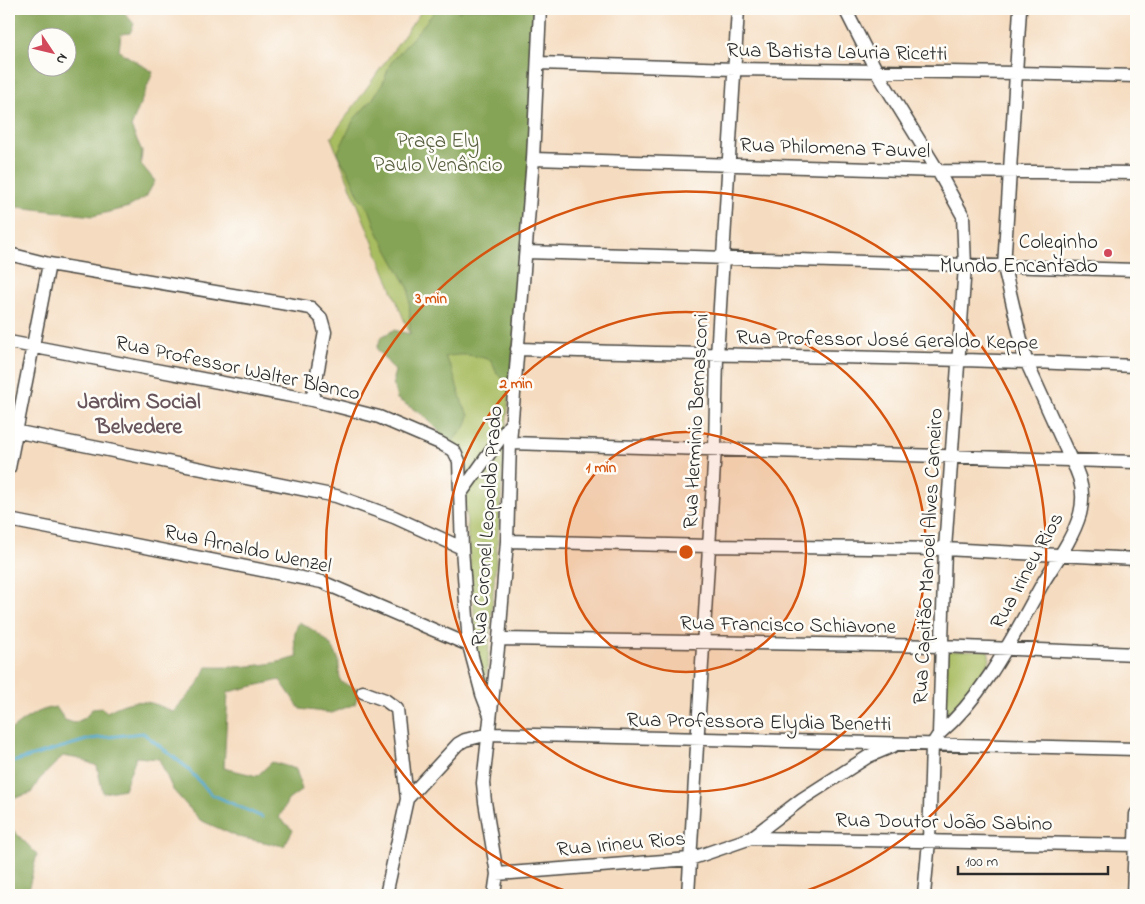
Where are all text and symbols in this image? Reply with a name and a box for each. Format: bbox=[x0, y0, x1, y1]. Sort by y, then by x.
north arrow bbox=[28, 28, 78, 78]
street label: Rua Batista Lauria Ricetti bbox=[726, 36, 948, 70]
text: N bbox=[50, 49, 73, 68]
park label: Praça Ely Paulo Venâncio bbox=[373, 127, 503, 181]
street label: Rua Philomena Fauvel bbox=[739, 131, 931, 167]
place label: Coleginho Mundo Encantado bbox=[940, 228, 1098, 282]
marker: Coleginho Mundo Encantado bbox=[1102, 247, 1114, 259]
text: 3 min bbox=[414, 288, 447, 310]
street label: Rua Herminio Bernasconi bbox=[676, 313, 718, 529]
street label: Rua Professor José Geraldo Keppe bbox=[736, 323, 1039, 359]
street label: Rua Professor Walter Blanco bbox=[112, 328, 363, 410]
text: 2 min bbox=[499, 373, 533, 395]
district label: Jardim Social Belvedere bbox=[77, 387, 201, 444]
street label: Rua Coronel Leopoldo Prado bbox=[465, 405, 511, 648]
street label: Rua Capitão Manoel Alves Carneiro bbox=[906, 407, 952, 705]
text: 1 min bbox=[586, 457, 617, 479]
street label: Rua Irineu Rios bbox=[983, 507, 1072, 635]
street label: Rua Arnaldo Wenzel bbox=[161, 518, 334, 582]
centre of rings bbox=[677, 543, 695, 561]
street label: Rua Francisco Schiavone bbox=[680, 609, 897, 643]
street label: Rua Professora Elydia Benetti bbox=[626, 706, 892, 742]
street label: Rua Doutor João Sabino bbox=[835, 806, 1053, 840]
street label: Rua Irineu Rios bbox=[555, 824, 687, 866]
scale bar bbox=[958, 844, 1108, 876]
text: 100 m bbox=[965, 851, 998, 873]

